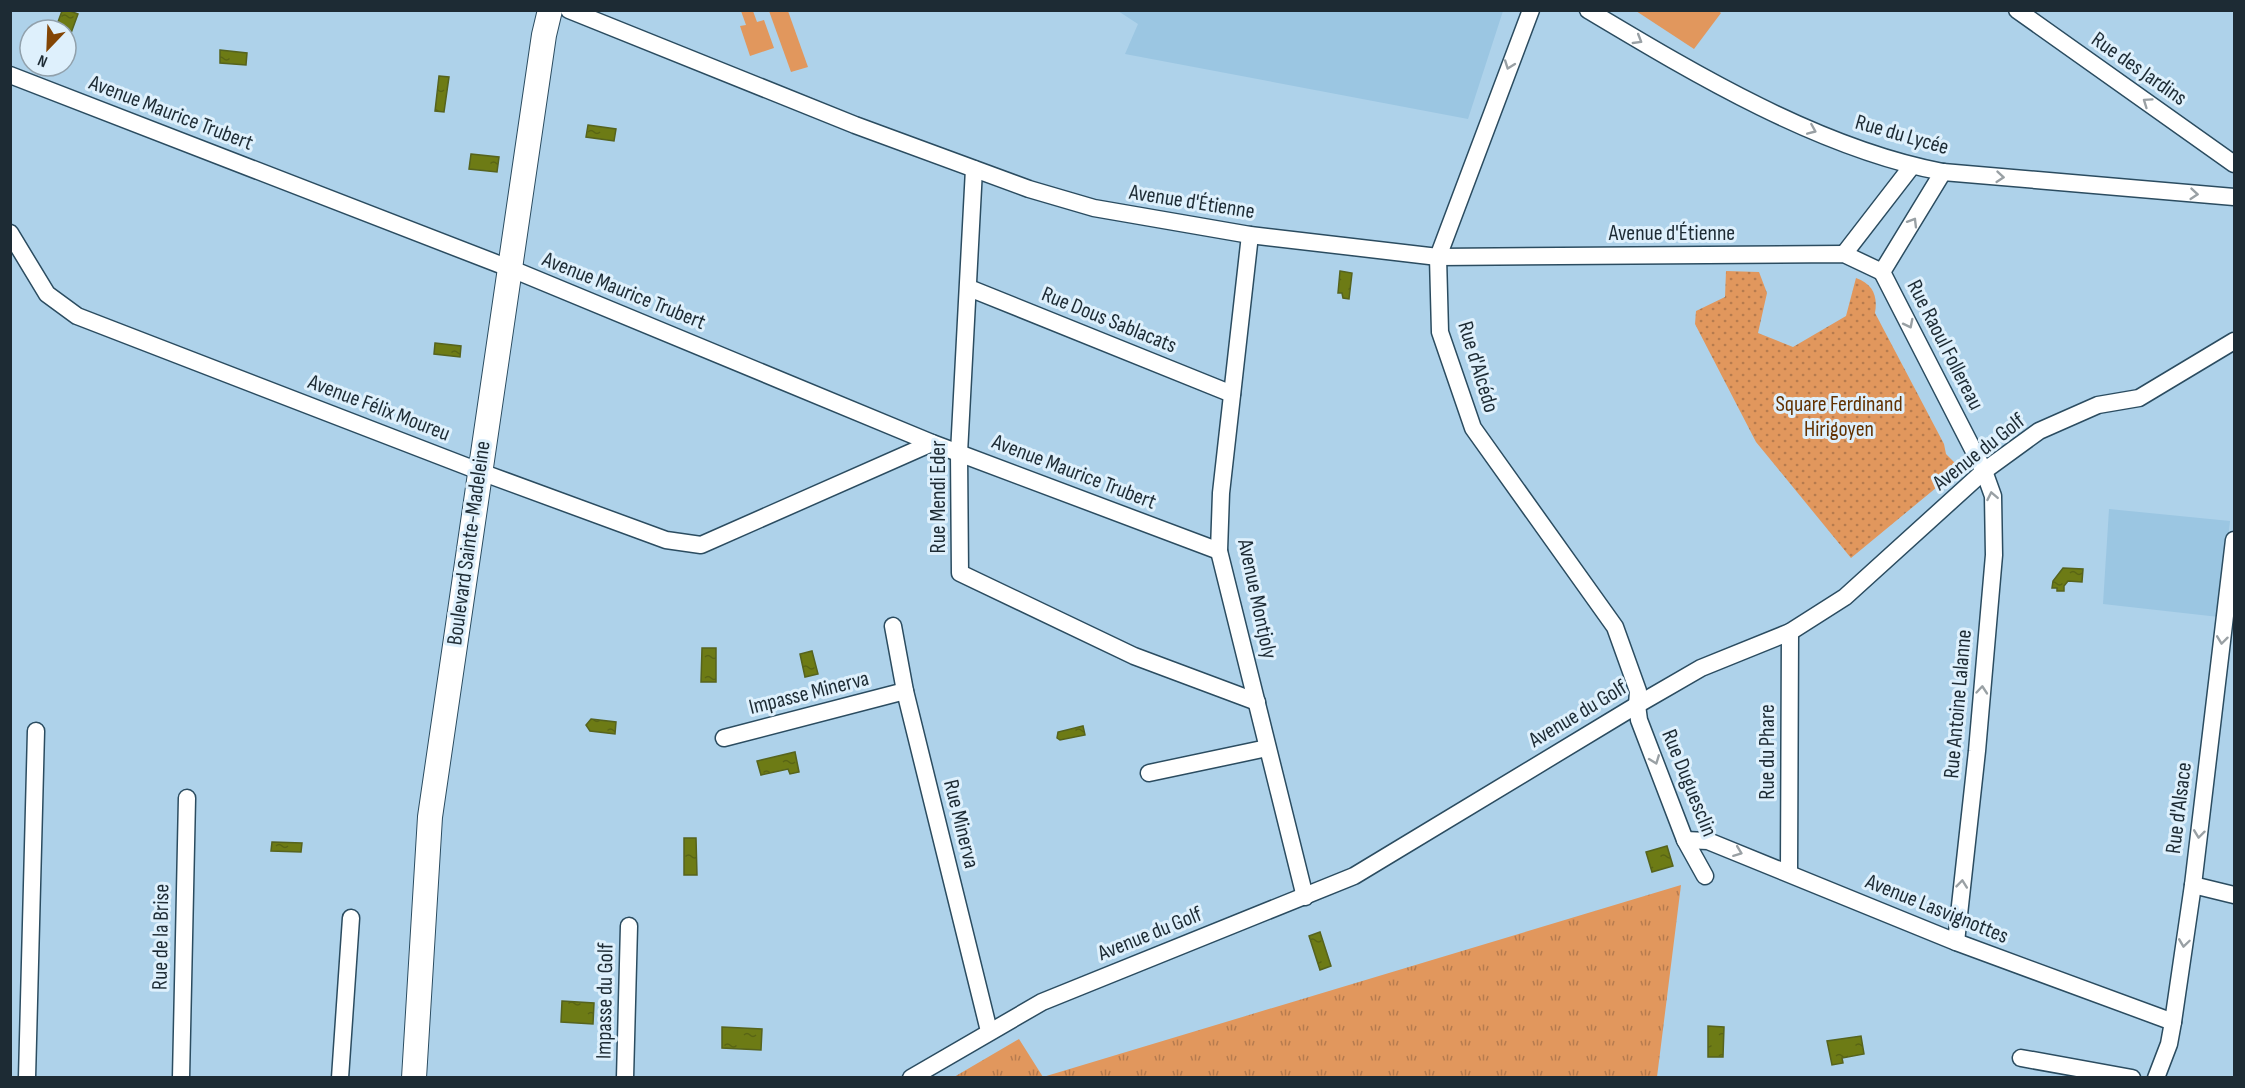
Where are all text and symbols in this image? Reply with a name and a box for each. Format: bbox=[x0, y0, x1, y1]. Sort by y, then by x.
north arrow bbox=[18, 18, 78, 78]
street label: Rue des Jardins bbox=[2086, 26, 2192, 112]
one-way arrow bbox=[1632, 33, 1642, 45]
text: N bbox=[35, 50, 50, 71]
one-way arrow bbox=[1503, 59, 1516, 70]
street label: Avenue Maurice Trubert bbox=[84, 69, 257, 157]
one-way arrow bbox=[2142, 98, 2153, 109]
street label: Rue du Lycée bbox=[1852, 109, 1952, 161]
one-way arrow bbox=[1805, 123, 1816, 135]
one-way arrow bbox=[1995, 170, 2004, 183]
street label: Avenue d'Étienne bbox=[1126, 179, 1257, 225]
one-way arrow bbox=[2189, 187, 2198, 200]
one-way arrow bbox=[1905, 218, 1917, 228]
street label: Avenue d'Étienne bbox=[1608, 220, 1735, 247]
street label: Avenue Maurice Trubert bbox=[538, 246, 710, 336]
street label: Rue Raoul Follereau bbox=[1901, 275, 1989, 415]
street label: Rue Dous Sablacats bbox=[1038, 281, 1181, 359]
one-way arrow bbox=[1902, 317, 1913, 328]
street label: Rue d'Alcédo bbox=[1451, 318, 1505, 416]
street label: Avenue Félix Moureu bbox=[303, 368, 454, 447]
park label: Square Ferdinand Hirigoyen bbox=[1775, 391, 1903, 443]
street label: Avenue du Golf bbox=[1927, 407, 2031, 497]
street label: Avenue Maurice Trubert bbox=[987, 428, 1160, 516]
street label: Boulevard Sainte-Madeleine bbox=[441, 439, 497, 647]
street label: Rue Mendi Eder bbox=[925, 440, 952, 554]
one-way arrow bbox=[1986, 491, 1999, 501]
street label: Avenue Montjoly bbox=[1231, 536, 1283, 662]
street label: Rue Antoine Lalanne bbox=[1938, 628, 1978, 780]
one-way arrow bbox=[2217, 636, 2229, 645]
street label: Impasse Minerva bbox=[746, 665, 872, 721]
street label: Avenue du Golf bbox=[1523, 674, 1633, 754]
one-way arrow bbox=[1975, 686, 1988, 695]
street label: Rue du Phare bbox=[1754, 704, 1781, 800]
street label: Rue Duguesclin bbox=[1655, 725, 1723, 841]
one-way arrow bbox=[1648, 754, 1660, 765]
street label: Rue d'Alsace bbox=[2160, 761, 2198, 855]
street label: Rue Minerva bbox=[937, 777, 985, 871]
one-way arrow bbox=[2193, 829, 2206, 838]
one-way arrow bbox=[1732, 845, 1743, 858]
street label: Avenue Lasvignottes bbox=[1861, 868, 2012, 950]
one-way arrow bbox=[1955, 880, 1968, 889]
street label: Rue de la Brise bbox=[147, 884, 175, 990]
street label: Avenue du Golf bbox=[1093, 901, 1207, 967]
one-way arrow bbox=[2179, 939, 2191, 948]
street label: Impasse du Golf bbox=[590, 942, 620, 1059]

